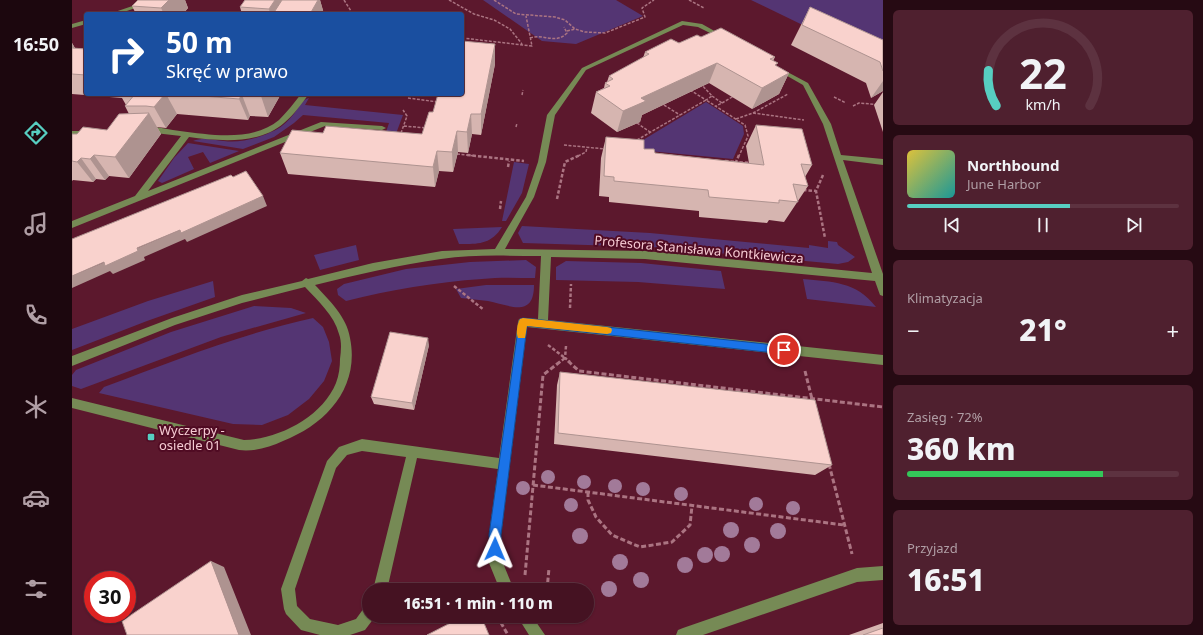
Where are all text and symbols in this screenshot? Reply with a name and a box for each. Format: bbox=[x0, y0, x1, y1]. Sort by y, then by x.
text: 50 m bbox=[166, 23, 233, 61]
icon: right bbox=[100, 28, 152, 80]
text: 16:50 bbox=[13, 32, 59, 56]
text: 22 bbox=[1019, 44, 1067, 100]
text: Skręć w prawo bbox=[166, 59, 288, 83]
text: km/h bbox=[1025, 94, 1061, 113]
icon: directions bbox=[22, 119, 50, 147]
text: Northbound bbox=[967, 155, 1059, 175]
text: June Harbor bbox=[967, 175, 1041, 193]
icon: music bbox=[22, 210, 50, 238]
icon: previous bbox=[941, 214, 963, 236]
icon: pause bbox=[1032, 214, 1054, 236]
icon: next bbox=[1123, 214, 1145, 236]
street label: Profesora Stanisława Kontkiewicza bbox=[594, 231, 804, 267]
text: Klimatyzacja bbox=[907, 289, 983, 307]
icon: phone bbox=[22, 301, 50, 329]
text: 21° bbox=[1019, 309, 1067, 350]
text: − bbox=[907, 315, 920, 345]
text: + bbox=[1166, 315, 1179, 345]
pin bbox=[767, 333, 801, 367]
icon: arrive bbox=[773, 339, 795, 361]
icon: climate bbox=[22, 393, 50, 421]
text: Zasięg · 72% bbox=[907, 408, 983, 426]
place label: Wyczerpy - osiedle 01 bbox=[159, 421, 225, 454]
text: 360 km bbox=[907, 428, 1016, 469]
marker: Wyczerpy - osiedle 01 bbox=[146, 432, 156, 442]
icon: car bbox=[22, 484, 50, 512]
position arrow bbox=[474, 528, 516, 570]
text: Przyjazd bbox=[907, 539, 958, 557]
text: 16:51 bbox=[907, 559, 985, 600]
speed limit sign: 30 bbox=[84, 571, 136, 623]
icon: filters bbox=[22, 575, 50, 603]
text: 16:51 · 1 min · 110 m bbox=[403, 593, 553, 613]

